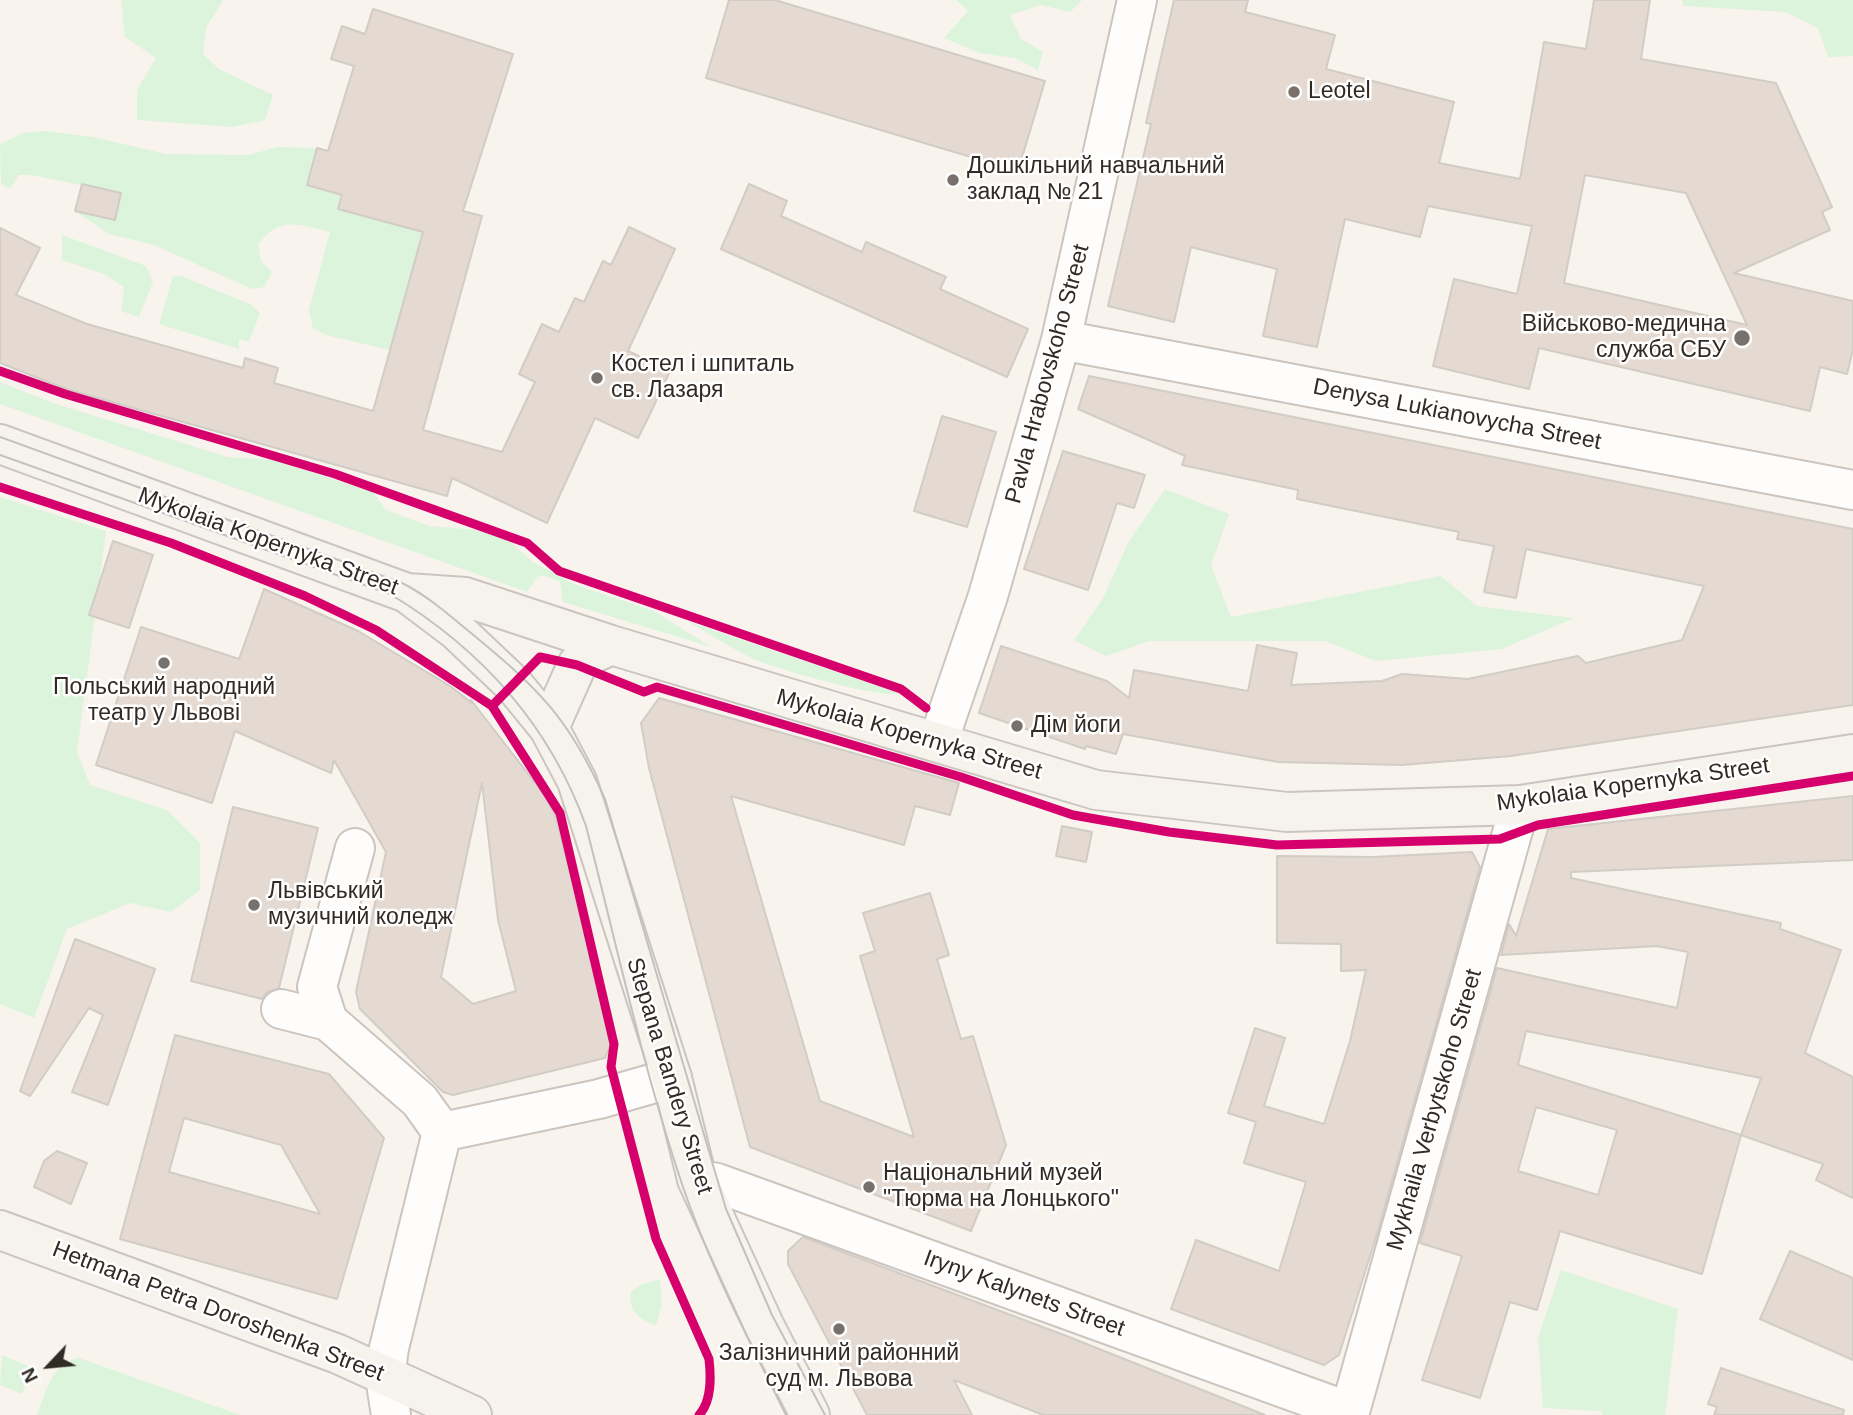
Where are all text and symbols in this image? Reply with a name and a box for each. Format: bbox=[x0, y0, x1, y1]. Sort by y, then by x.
place label: Leotel bbox=[1308, 78, 1371, 106]
marker: Leotel bbox=[1286, 84, 1302, 100]
place label: Дошкільний навчальний заклад № 21 bbox=[967, 153, 1225, 207]
marker: Дошкільний навчальний заклад № 21 bbox=[945, 172, 961, 188]
street label: Pavla Hrabovskoho Street bbox=[1000, 241, 1096, 507]
place label: Військово-медична служба СБУ bbox=[1522, 311, 1726, 365]
marker: Військово-медична служба СБУ bbox=[1732, 328, 1752, 348]
place label: Костел і шпиталь св. Лазаря bbox=[611, 351, 795, 405]
marker: Костел і шпиталь св. Лазаря bbox=[589, 370, 605, 386]
street label: Denysa Lukianovycha Street bbox=[1311, 374, 1603, 456]
street label: Mykolaia Kopernyka Street bbox=[134, 482, 402, 602]
marker: Польський народний театр у Львові bbox=[156, 655, 172, 671]
place label: Польський народний театр у Львові bbox=[53, 674, 275, 728]
street label: Mykolaia Kopernyka Street bbox=[773, 684, 1045, 786]
place label: Дім йоги bbox=[1031, 712, 1121, 740]
marker: Дім йоги bbox=[1009, 718, 1025, 734]
street label: Mykolaia Kopernyka Street bbox=[1495, 752, 1771, 818]
place label: Львівський музичний коледж bbox=[268, 878, 453, 932]
marker: Львівський музичний коледж bbox=[246, 897, 262, 913]
street label: Stepana Bandery Street bbox=[620, 955, 718, 1197]
street label: Mykhaila Verbytskoho Street bbox=[1382, 966, 1488, 1254]
place label: Національний музей "Тюрма на Лонцького" bbox=[883, 1160, 1119, 1214]
marker: Національний музей "Тюрма на Лонцького" bbox=[861, 1179, 877, 1195]
street label: Hetmana Petra Doroshenka Street bbox=[48, 1236, 388, 1388]
street label: Iryny Kalynets Street bbox=[920, 1245, 1128, 1343]
marker: Залізничний районний суд м. Львова bbox=[831, 1321, 847, 1337]
north arrow bbox=[14, 1331, 84, 1401]
place label: Залізничний районний суд м. Львова bbox=[719, 1340, 959, 1394]
text: N bbox=[17, 1365, 42, 1386]

